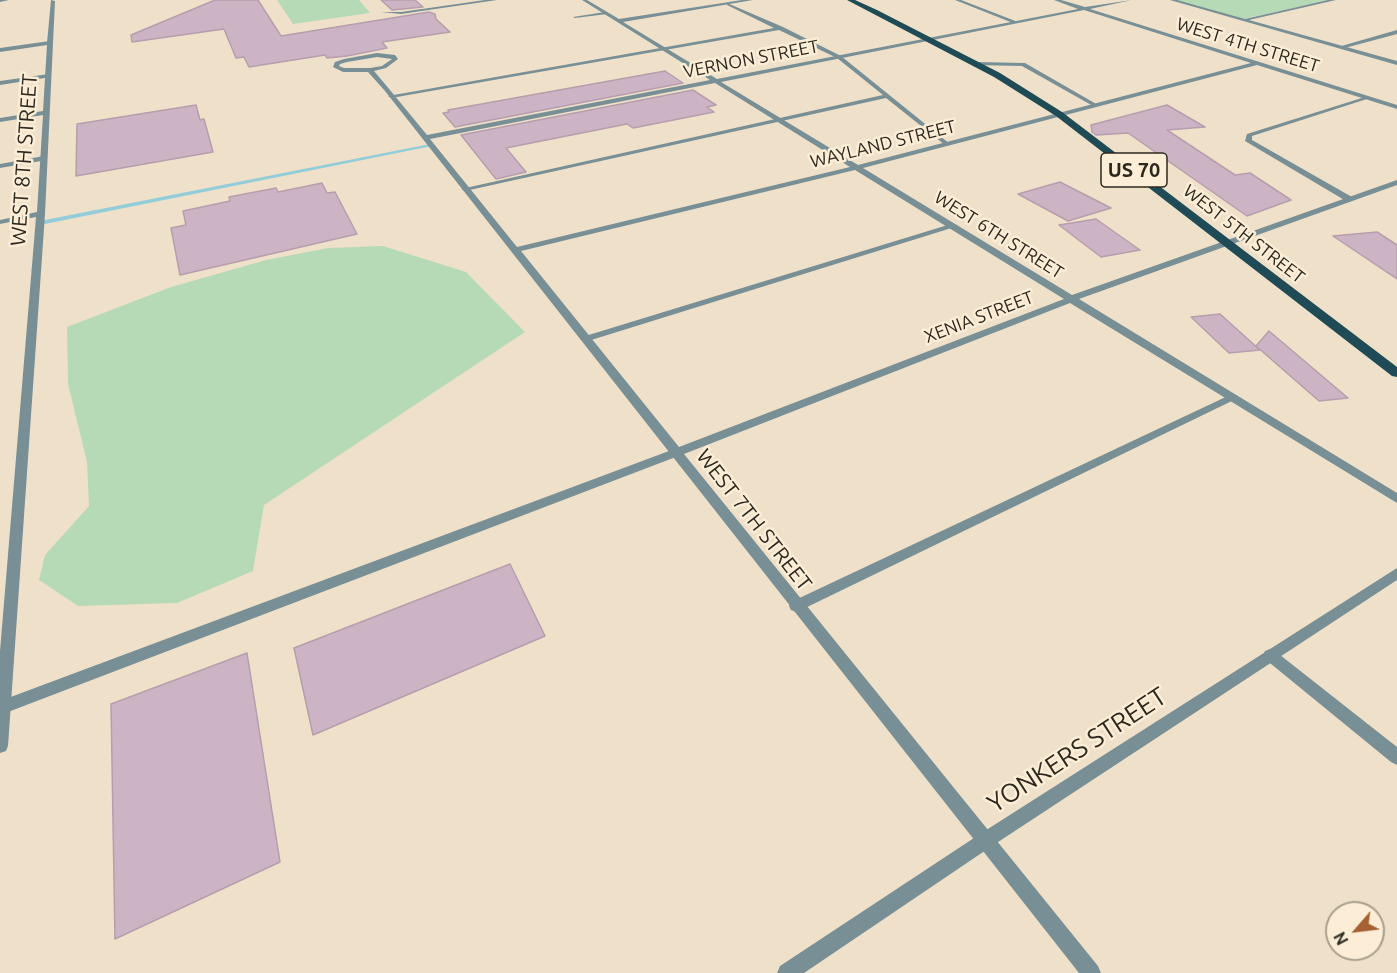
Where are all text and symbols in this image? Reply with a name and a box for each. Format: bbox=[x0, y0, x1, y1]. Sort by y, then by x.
street label: WEST 4TH STREET bbox=[1174, 13, 1322, 77]
street label: VERNON STREET bbox=[682, 35, 820, 83]
street label: WEST 8TH STREET bbox=[5, 73, 43, 247]
street label: WAYLAND STREET bbox=[808, 115, 958, 173]
road number: US 70 bbox=[1101, 153, 1167, 187]
street label: WEST 5TH STREET bbox=[1179, 180, 1309, 288]
street label: WEST 6TH STREET bbox=[931, 187, 1067, 283]
street label: XENIA STREET bbox=[921, 286, 1037, 348]
street label: WEST 7TH STREET bbox=[691, 444, 817, 596]
street label: YONKERS STREET bbox=[982, 681, 1172, 819]
north arrow bbox=[1325, 901, 1385, 961]
text: N bbox=[1330, 929, 1352, 948]

